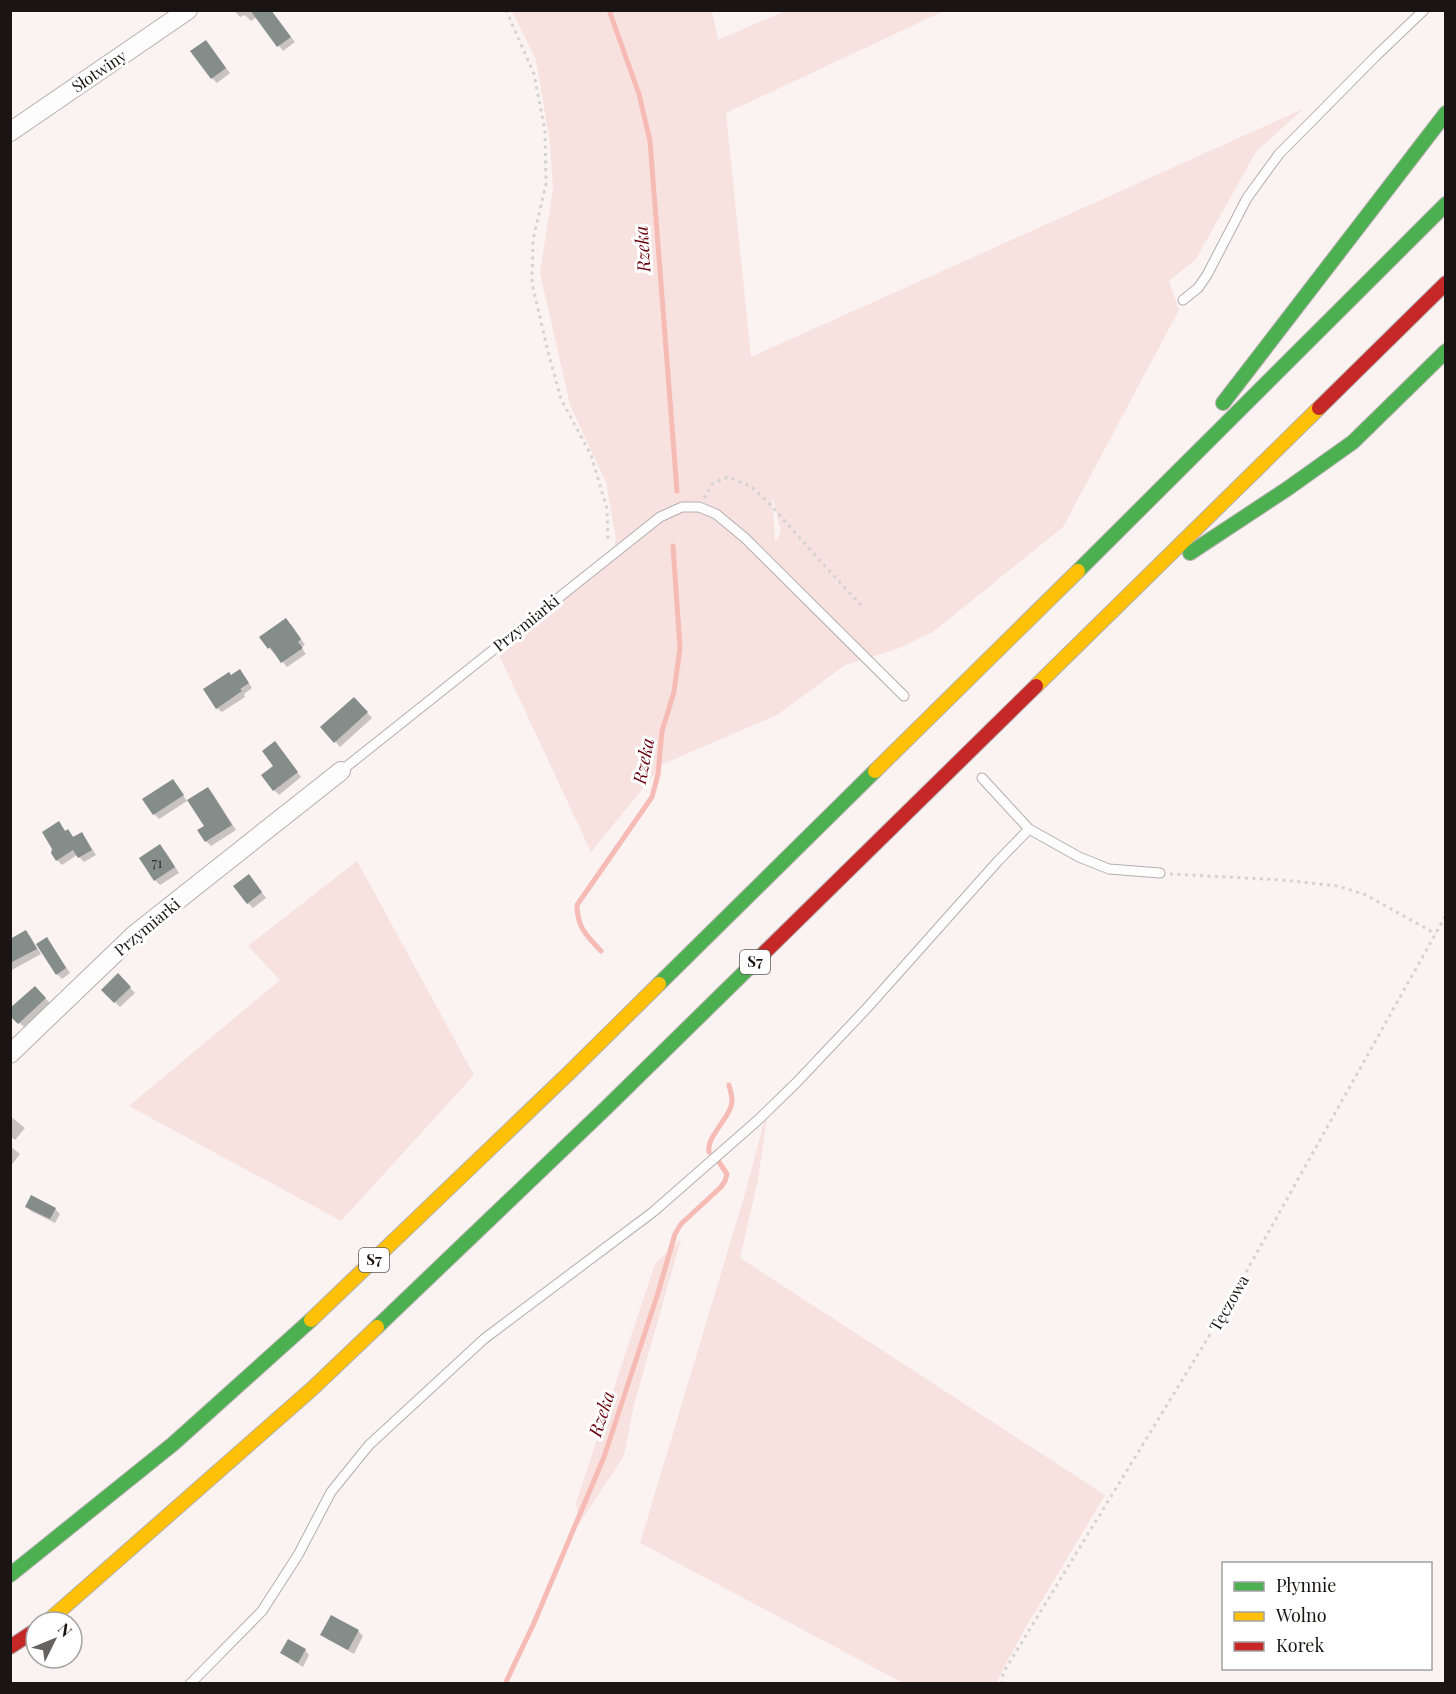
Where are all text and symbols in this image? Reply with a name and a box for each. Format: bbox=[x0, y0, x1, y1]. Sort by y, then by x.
street label: Słotwiny bbox=[67, 45, 130, 97]
water label: Rzeka bbox=[628, 225, 656, 274]
street label: Przymiarki bbox=[488, 589, 563, 656]
water label: Rzeka bbox=[627, 736, 659, 787]
house number: 71 bbox=[152, 853, 162, 872]
street label: Przymiarki bbox=[110, 893, 184, 960]
road number: S7 bbox=[740, 950, 770, 974]
road number: S7 bbox=[359, 1248, 389, 1272]
street label: Tęczowa bbox=[1204, 1271, 1253, 1335]
water label: Rzeka bbox=[582, 1388, 620, 1440]
legend bbox=[1222, 1562, 1432, 1670]
text: Płynnie bbox=[1276, 1573, 1336, 1597]
text: Wolno bbox=[1275, 1603, 1327, 1627]
north arrow bbox=[24, 1610, 84, 1670]
text: N bbox=[54, 1618, 77, 1641]
text: Korek bbox=[1276, 1633, 1324, 1657]

